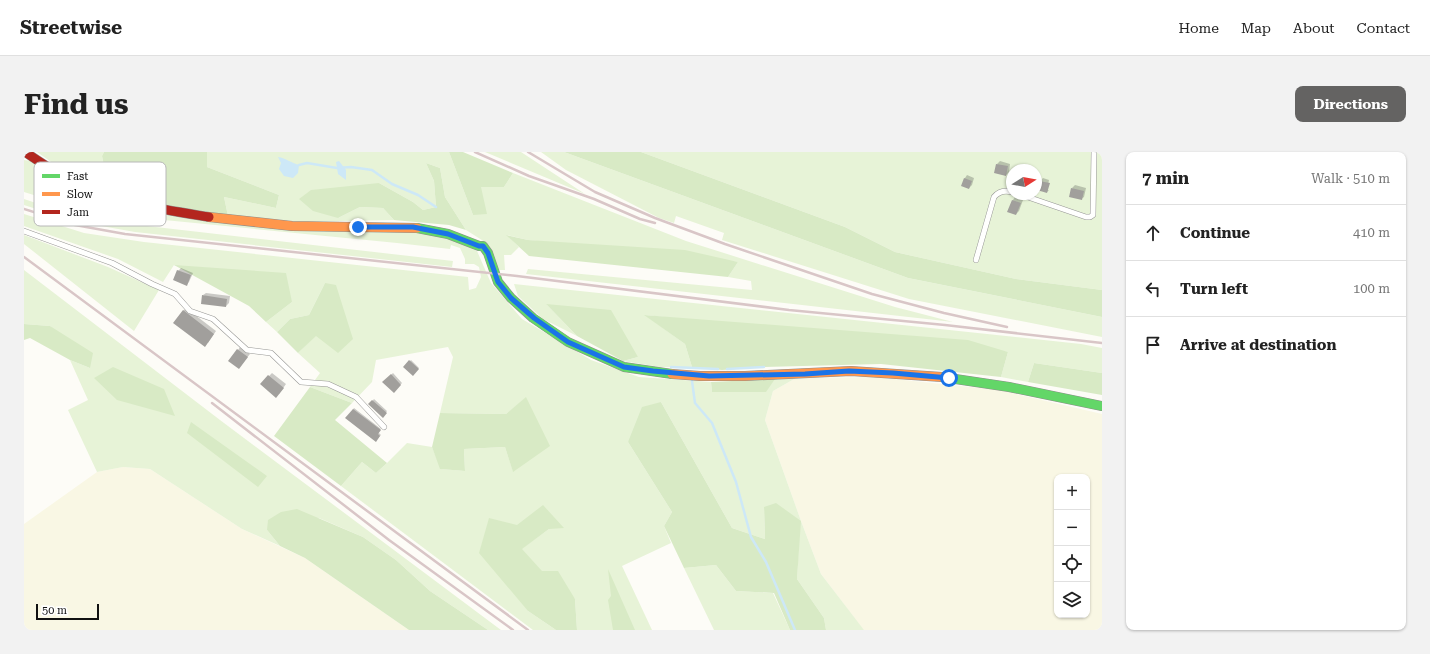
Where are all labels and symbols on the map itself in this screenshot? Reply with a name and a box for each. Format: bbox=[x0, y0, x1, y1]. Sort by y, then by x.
legend bbox=[34, 162, 166, 226]
north arrow bbox=[1006, 164, 1042, 200]
text: Fast bbox=[67, 170, 88, 183]
text: Slow bbox=[67, 188, 94, 201]
text: Jam bbox=[67, 206, 89, 219]
route end bbox=[349, 218, 367, 236]
route start bbox=[940, 369, 958, 387]
scale bar bbox=[36, 602, 99, 621]

